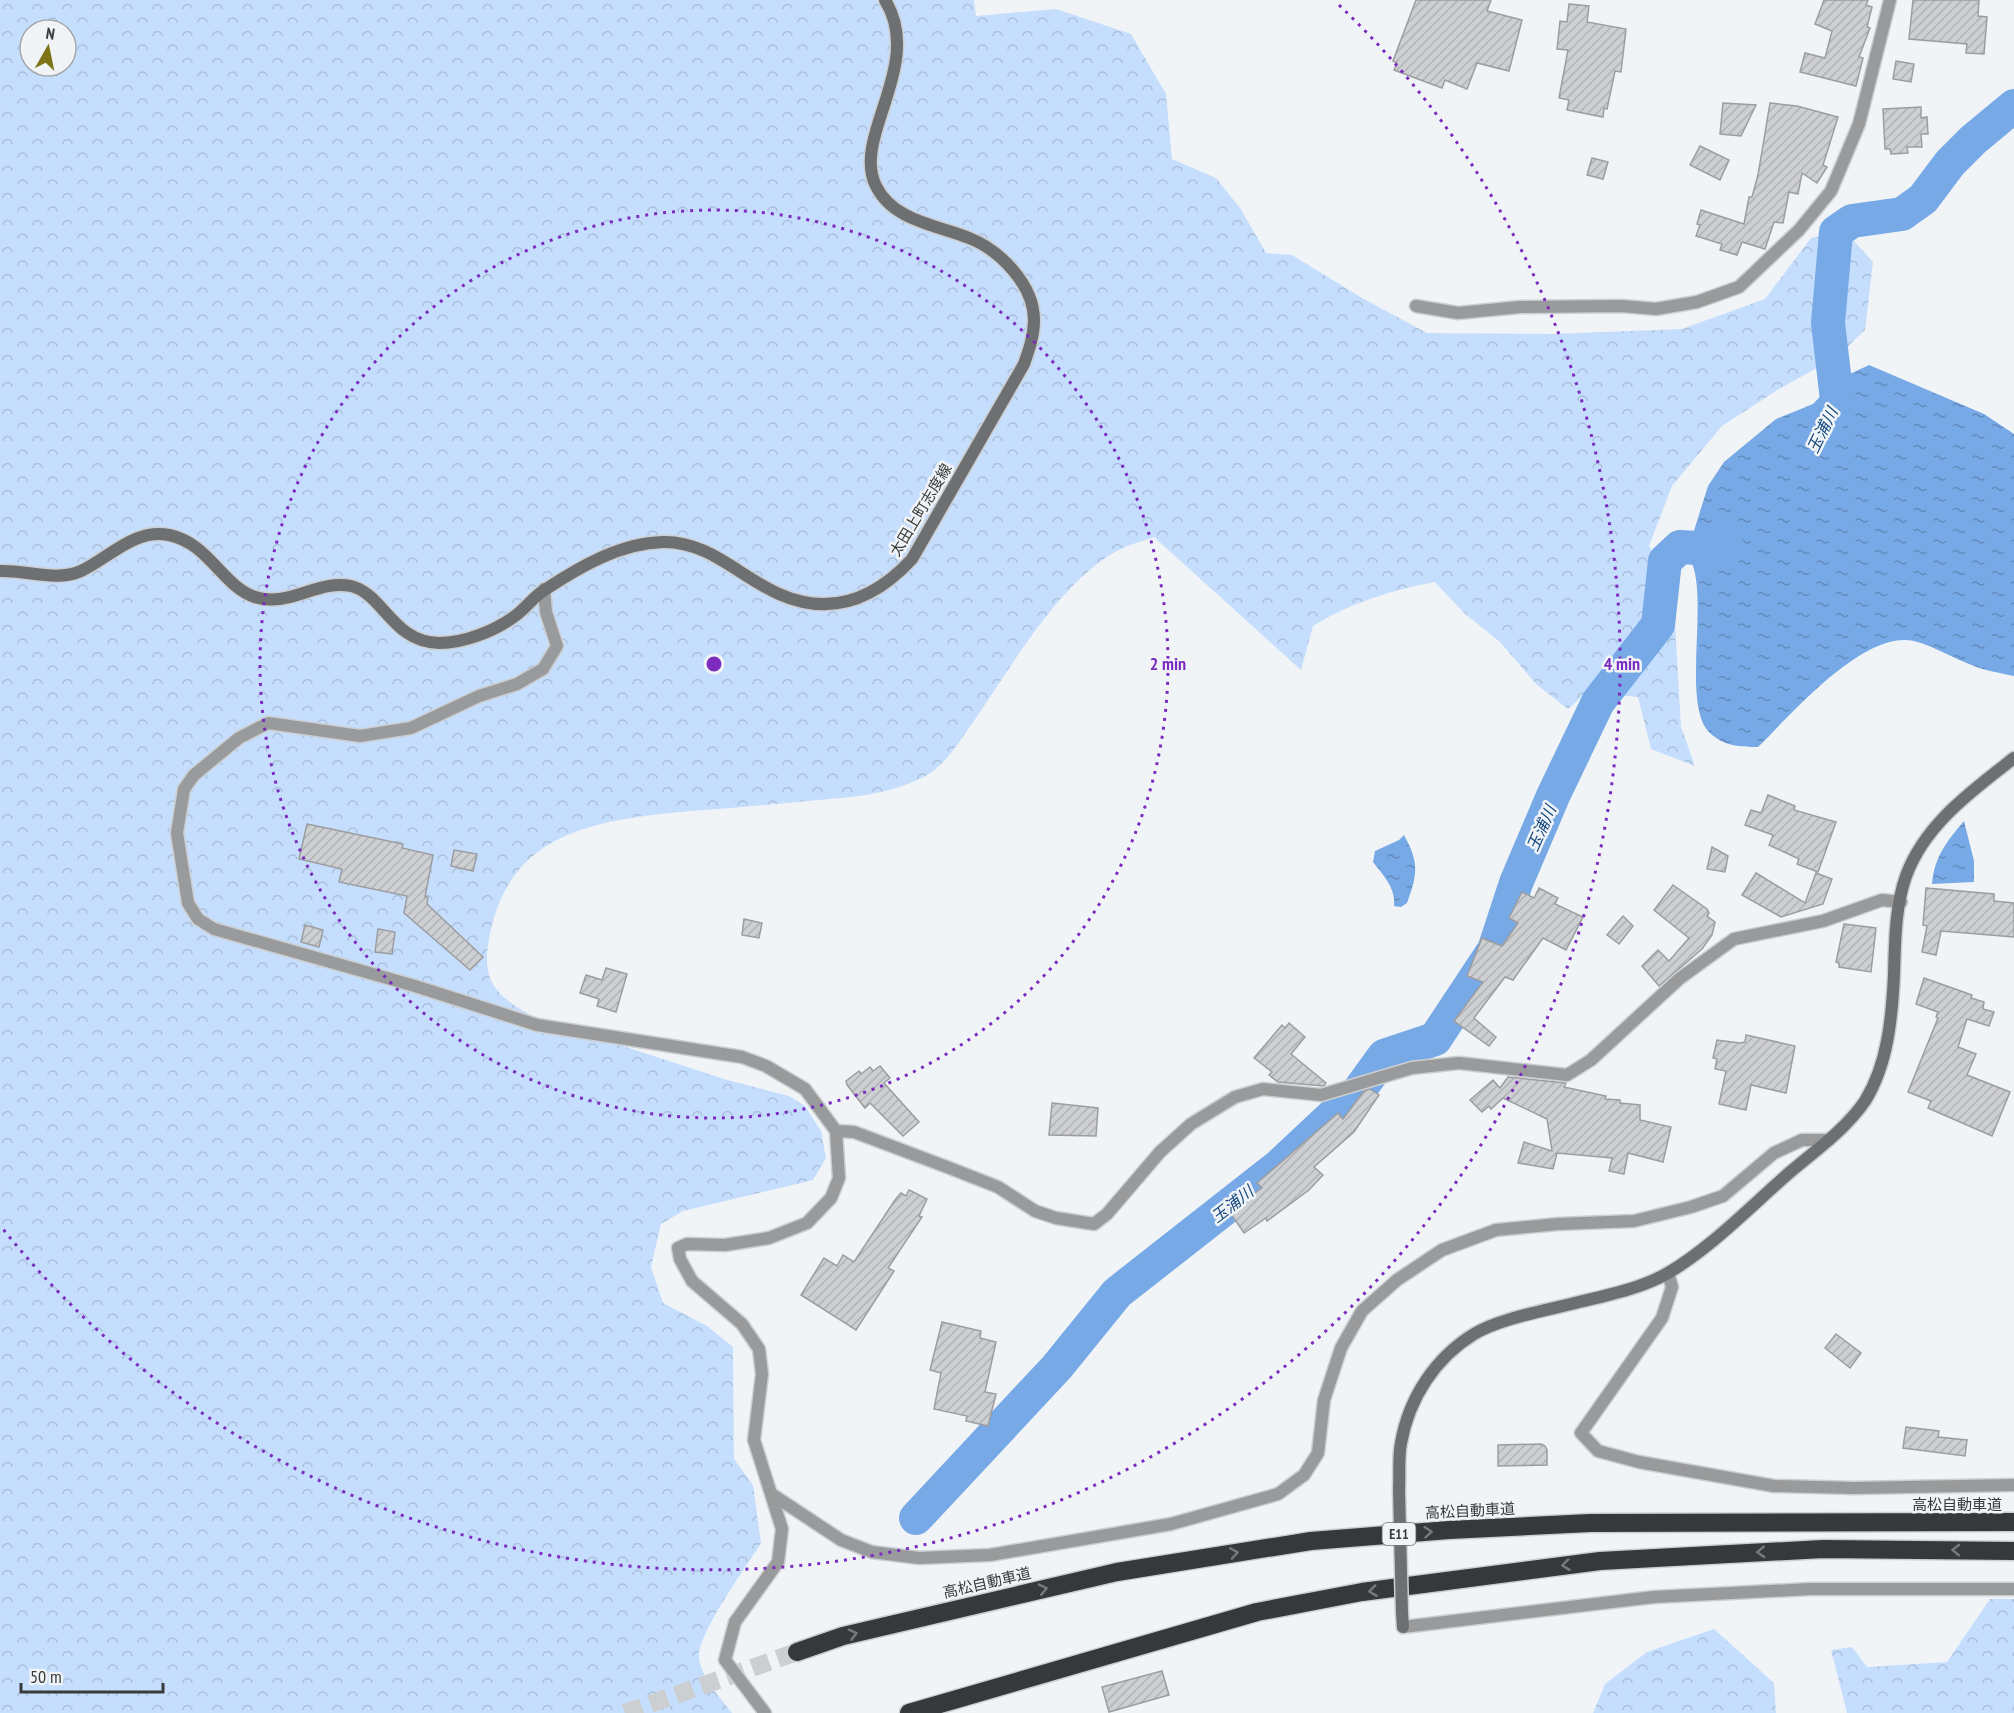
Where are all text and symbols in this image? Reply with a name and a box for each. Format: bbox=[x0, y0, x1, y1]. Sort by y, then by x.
north arrow bbox=[18, 18, 78, 78]
text: N bbox=[45, 23, 56, 44]
water label: 玉浦川 bbox=[1802, 402, 1842, 456]
street label: 太田上町志度線 bbox=[885, 460, 956, 560]
text: 2 min bbox=[1150, 652, 1186, 675]
text: 4 min bbox=[1604, 652, 1640, 675]
centre of rings bbox=[704, 654, 724, 674]
water label: 玉浦川 bbox=[1522, 800, 1561, 854]
water label: 玉浦川 bbox=[1207, 1180, 1259, 1227]
street label: 高松自動車道 bbox=[1912, 1495, 2002, 1514]
street label: 高松自動車道 bbox=[1425, 1499, 1515, 1522]
road number: E11 bbox=[1382, 1523, 1416, 1545]
one-way arrow bbox=[1423, 1525, 1432, 1538]
one-way arrow bbox=[1951, 1544, 1960, 1556]
one-way arrow bbox=[1756, 1545, 1765, 1558]
one-way arrow bbox=[1229, 1548, 1239, 1560]
one-way arrow bbox=[1562, 1559, 1571, 1571]
street label: 高松自動車道 bbox=[941, 1563, 1033, 1602]
one-way arrow bbox=[1037, 1583, 1047, 1596]
one-way arrow bbox=[1368, 1584, 1377, 1596]
one-way arrow bbox=[847, 1629, 858, 1641]
scale bar bbox=[21, 1656, 164, 1694]
text: 50 m bbox=[30, 1665, 62, 1688]

